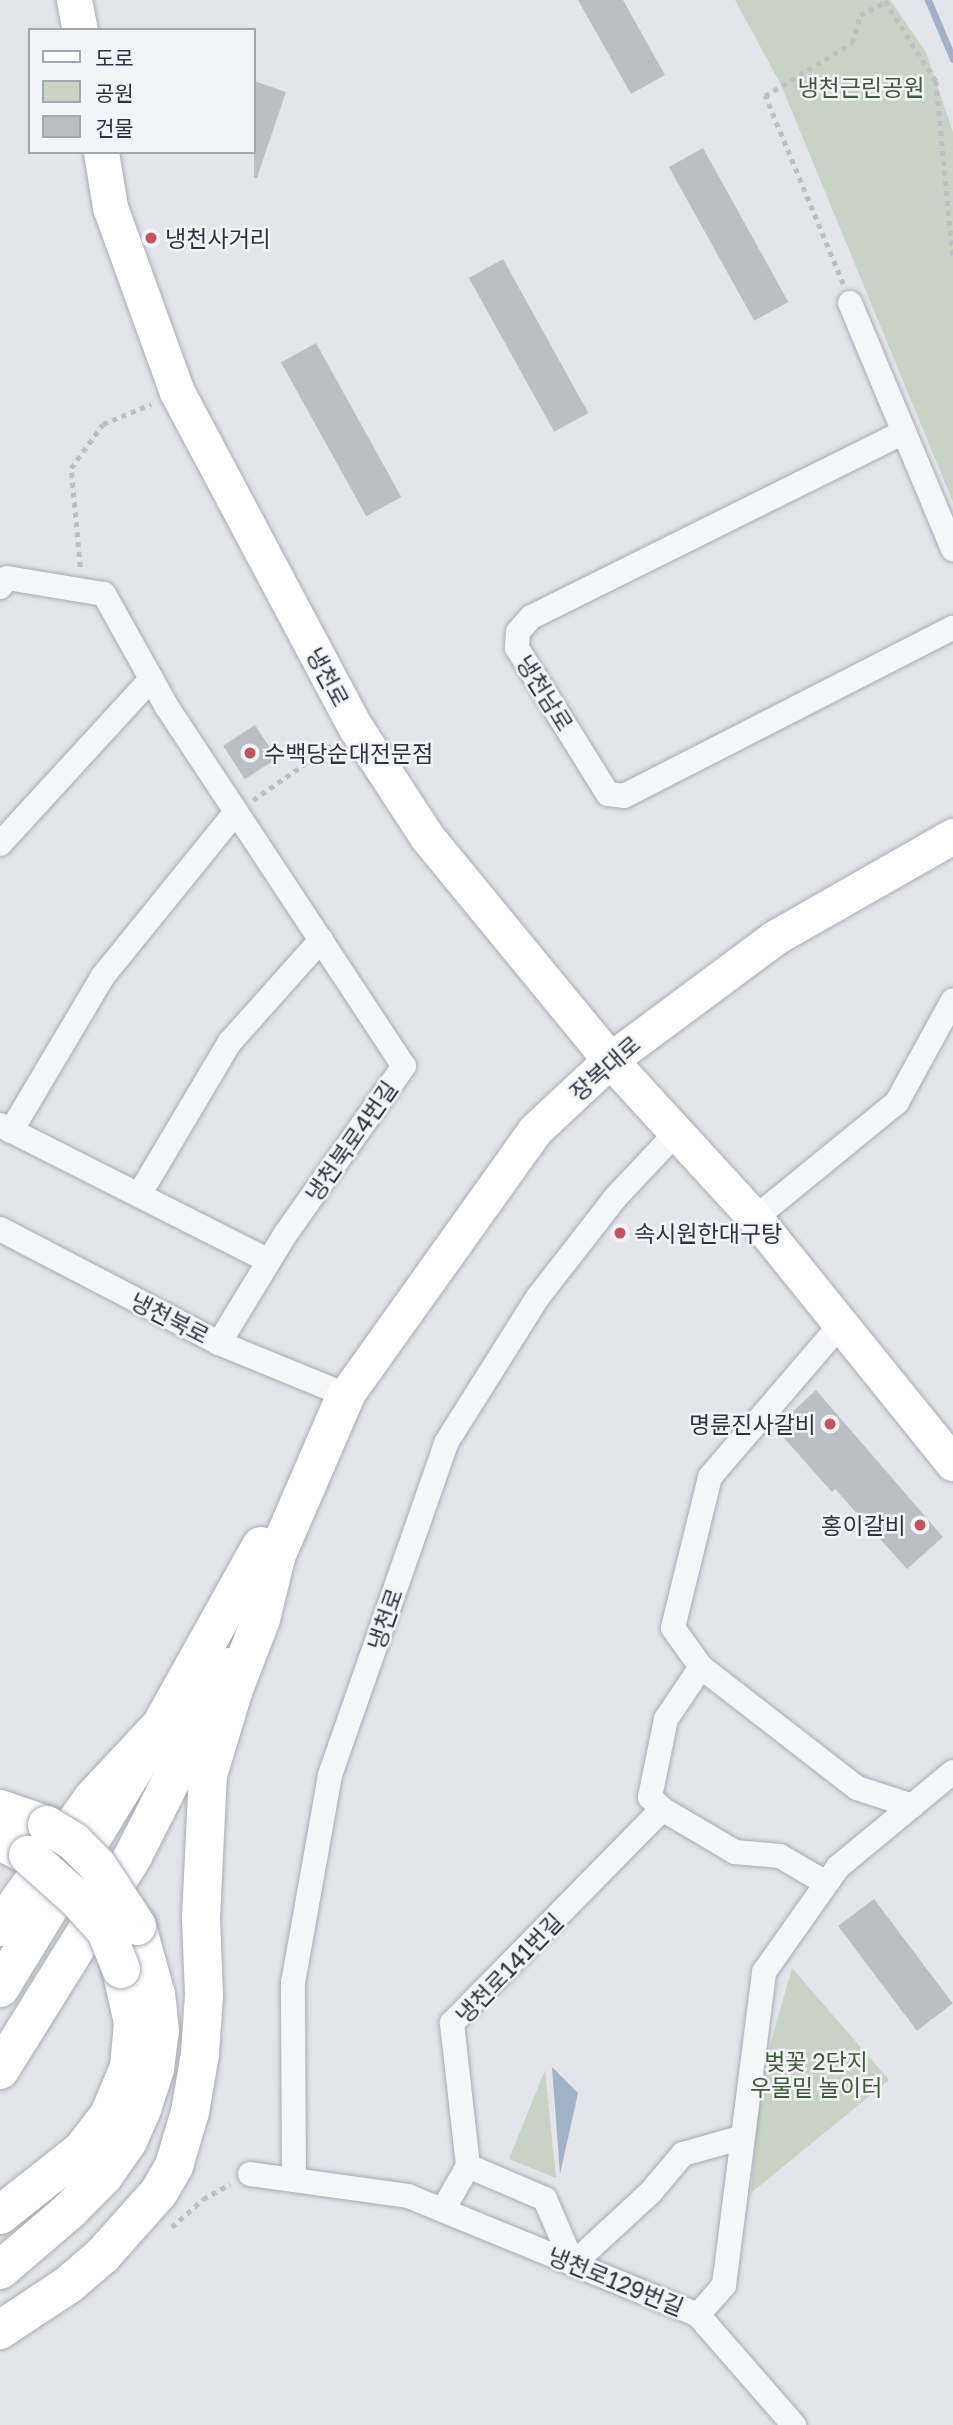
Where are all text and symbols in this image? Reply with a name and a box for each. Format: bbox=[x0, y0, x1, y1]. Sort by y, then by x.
legend bbox=[28, 28, 256, 154]
text: 도로 bbox=[95, 45, 134, 71]
park label: 냉천근린공원 bbox=[798, 73, 924, 101]
text: 공원 bbox=[95, 80, 134, 106]
text: 건물 bbox=[95, 115, 134, 141]
place label: 냉천사거리 bbox=[165, 224, 271, 252]
marker: 냉천사거리 bbox=[143, 230, 159, 246]
street label: 냉천로 bbox=[301, 642, 355, 712]
street label: 냉천남로 bbox=[511, 650, 579, 736]
place label: 수백당순대전문점 bbox=[264, 739, 433, 767]
marker: 수백당순대전문점 bbox=[242, 745, 258, 761]
street label: 장복대로 bbox=[564, 1030, 646, 1106]
street label: 냉천북로4번길 bbox=[299, 1075, 403, 1207]
place label: 속시원한대구탕 bbox=[634, 1219, 782, 1247]
marker: 속시원한대구탕 bbox=[612, 1225, 628, 1241]
street label: 냉천북로 bbox=[126, 1286, 214, 1350]
place label: 명륜진사갈비 bbox=[689, 1410, 816, 1438]
marker: 명륜진사갈비 bbox=[822, 1416, 838, 1432]
place label: 홍이갈비 bbox=[821, 1511, 906, 1539]
marker: 홍이갈비 bbox=[912, 1517, 928, 1533]
street label: 냉천로 bbox=[362, 1584, 408, 1654]
street label: 냉천로141번길 bbox=[450, 1907, 568, 2029]
park label: 벚꽃 2단지 우물밑 놀이터 bbox=[750, 2047, 882, 2101]
street label: 냉천로129번길 bbox=[544, 2241, 688, 2321]

